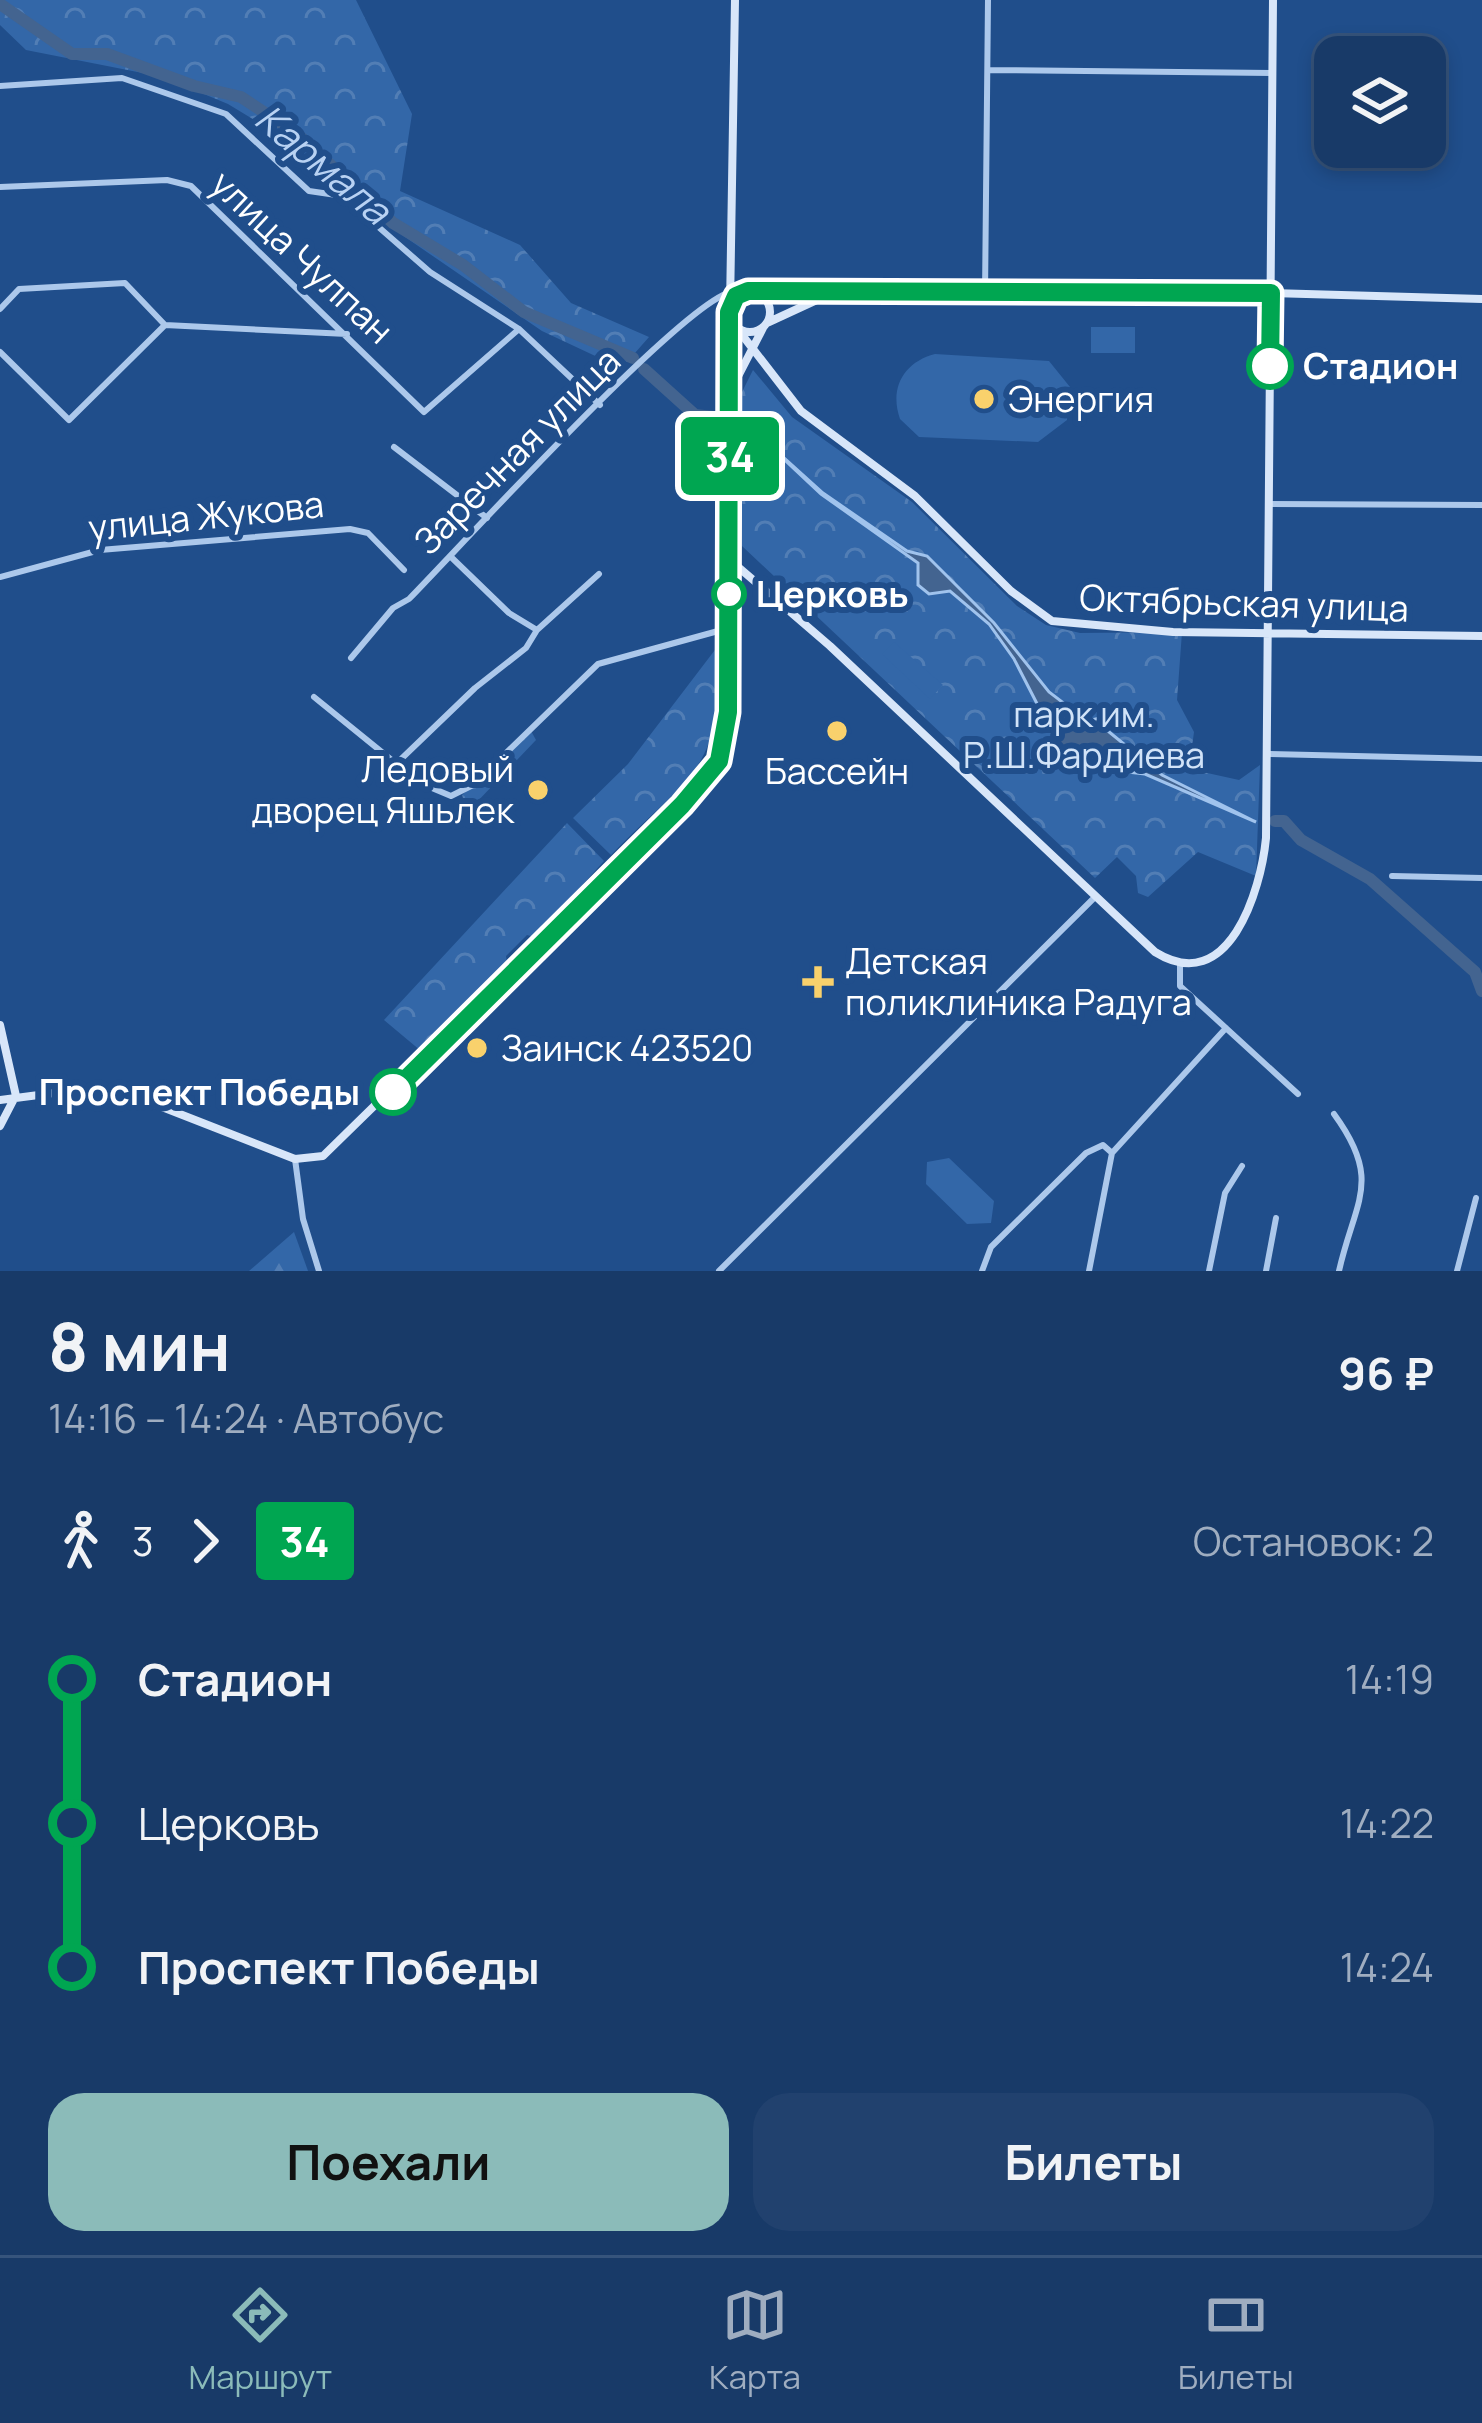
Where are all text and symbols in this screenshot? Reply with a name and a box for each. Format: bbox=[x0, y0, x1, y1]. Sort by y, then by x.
map controls bbox=[1314, 36, 1446, 168]
button: layers bbox=[1314, 36, 1446, 168]
water label: Кармала bbox=[245, 91, 404, 237]
street label: улица Чулпан bbox=[200, 159, 404, 354]
street label: Заречная улица bbox=[403, 337, 631, 565]
place label: Стадион bbox=[1303, 341, 1458, 390]
marker: Стадион bbox=[1248, 344, 1292, 388]
place label: Энергия bbox=[1008, 374, 1154, 423]
marker: Энергия bbox=[971, 386, 997, 412]
line badge: 34 bbox=[676, 417, 784, 495]
text: 34 bbox=[705, 427, 755, 485]
street label: улица Жукова bbox=[86, 479, 326, 552]
place label: Церковь bbox=[756, 569, 909, 618]
street label: Октябрьская улица bbox=[1079, 572, 1409, 633]
marker: Церковь bbox=[713, 578, 745, 610]
park label: парк им. Р.Ш.Фардиева bbox=[963, 689, 1205, 779]
marker: Бассейн bbox=[824, 718, 850, 744]
place label: Ледовый дворец Яшьлек bbox=[251, 744, 515, 834]
place label: Бассейн bbox=[765, 746, 909, 795]
marker: Ледовый дворец Яшьлек bbox=[525, 777, 551, 803]
place label: Детская поликлиника Радуга bbox=[845, 936, 1192, 1026]
marker: Детская поликлиника Радуга bbox=[802, 966, 834, 998]
place label: Заинск 423520 bbox=[501, 1023, 753, 1072]
marker: Заинск 423520 bbox=[464, 1035, 490, 1061]
place label: Проспект Победы bbox=[39, 1067, 360, 1116]
marker: Проспект Победы bbox=[371, 1070, 415, 1114]
text: 8 мин bbox=[48, 1301, 231, 1391]
text: 96 ₽ bbox=[1338, 1342, 1434, 1404]
text: 14:16 – 14:24 · Автобус bbox=[48, 1391, 444, 1445]
icon: walk bbox=[48, 1508, 114, 1574]
icon: forward bbox=[172, 1508, 238, 1574]
text: 34 bbox=[280, 1512, 330, 1570]
text: 3 bbox=[132, 1514, 154, 1568]
text: Остановок: 2 bbox=[1193, 1514, 1434, 1568]
text: Стадион bbox=[138, 1648, 332, 1710]
text: 14:19 bbox=[1345, 1652, 1434, 1706]
text: Церковь bbox=[138, 1792, 320, 1854]
text: 14:22 bbox=[1340, 1796, 1434, 1850]
text: Проспект Победы bbox=[138, 1936, 540, 1998]
text: 14:24 bbox=[1340, 1940, 1434, 1994]
button: Поехали bbox=[48, 2093, 729, 2231]
button: Билеты bbox=[753, 2093, 1434, 2231]
tab: Маршрут bbox=[188, 2282, 332, 2399]
tab: Карта bbox=[709, 2282, 801, 2399]
tab: Билеты bbox=[1178, 2282, 1294, 2399]

